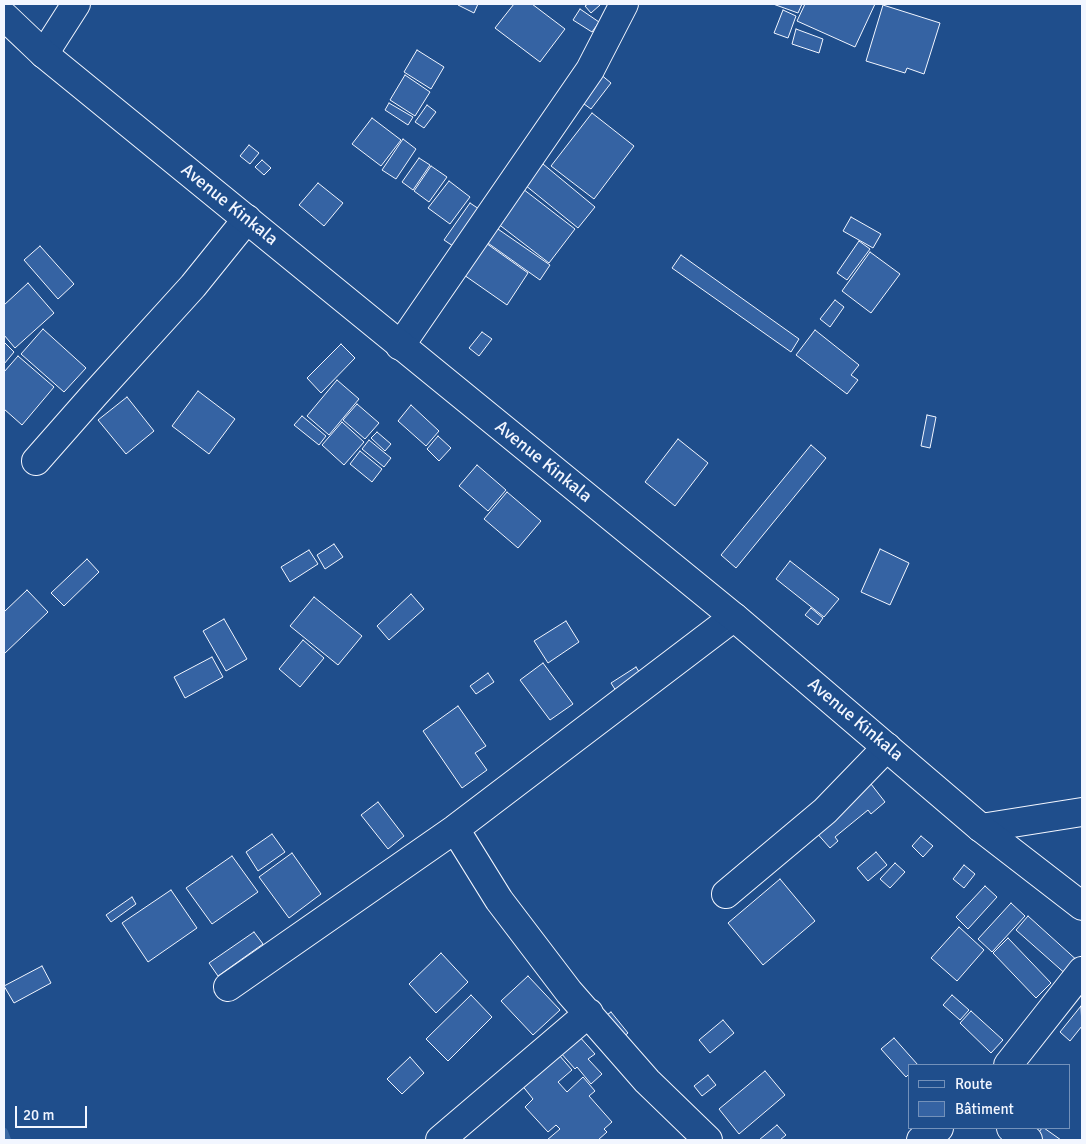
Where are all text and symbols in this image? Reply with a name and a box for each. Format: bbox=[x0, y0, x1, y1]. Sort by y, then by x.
street label: Avenue Kinkala bbox=[176, 159, 282, 251]
street label: Avenue Kinkala bbox=[490, 416, 596, 508]
street label: Avenue Kinkala bbox=[803, 674, 907, 766]
legend bbox=[908, 1064, 1071, 1129]
text: Route bbox=[955, 1075, 992, 1093]
scale bar bbox=[18, 1096, 90, 1128]
text: Bâtiment bbox=[955, 1100, 1014, 1118]
text: 20 m bbox=[23, 1106, 54, 1124]

